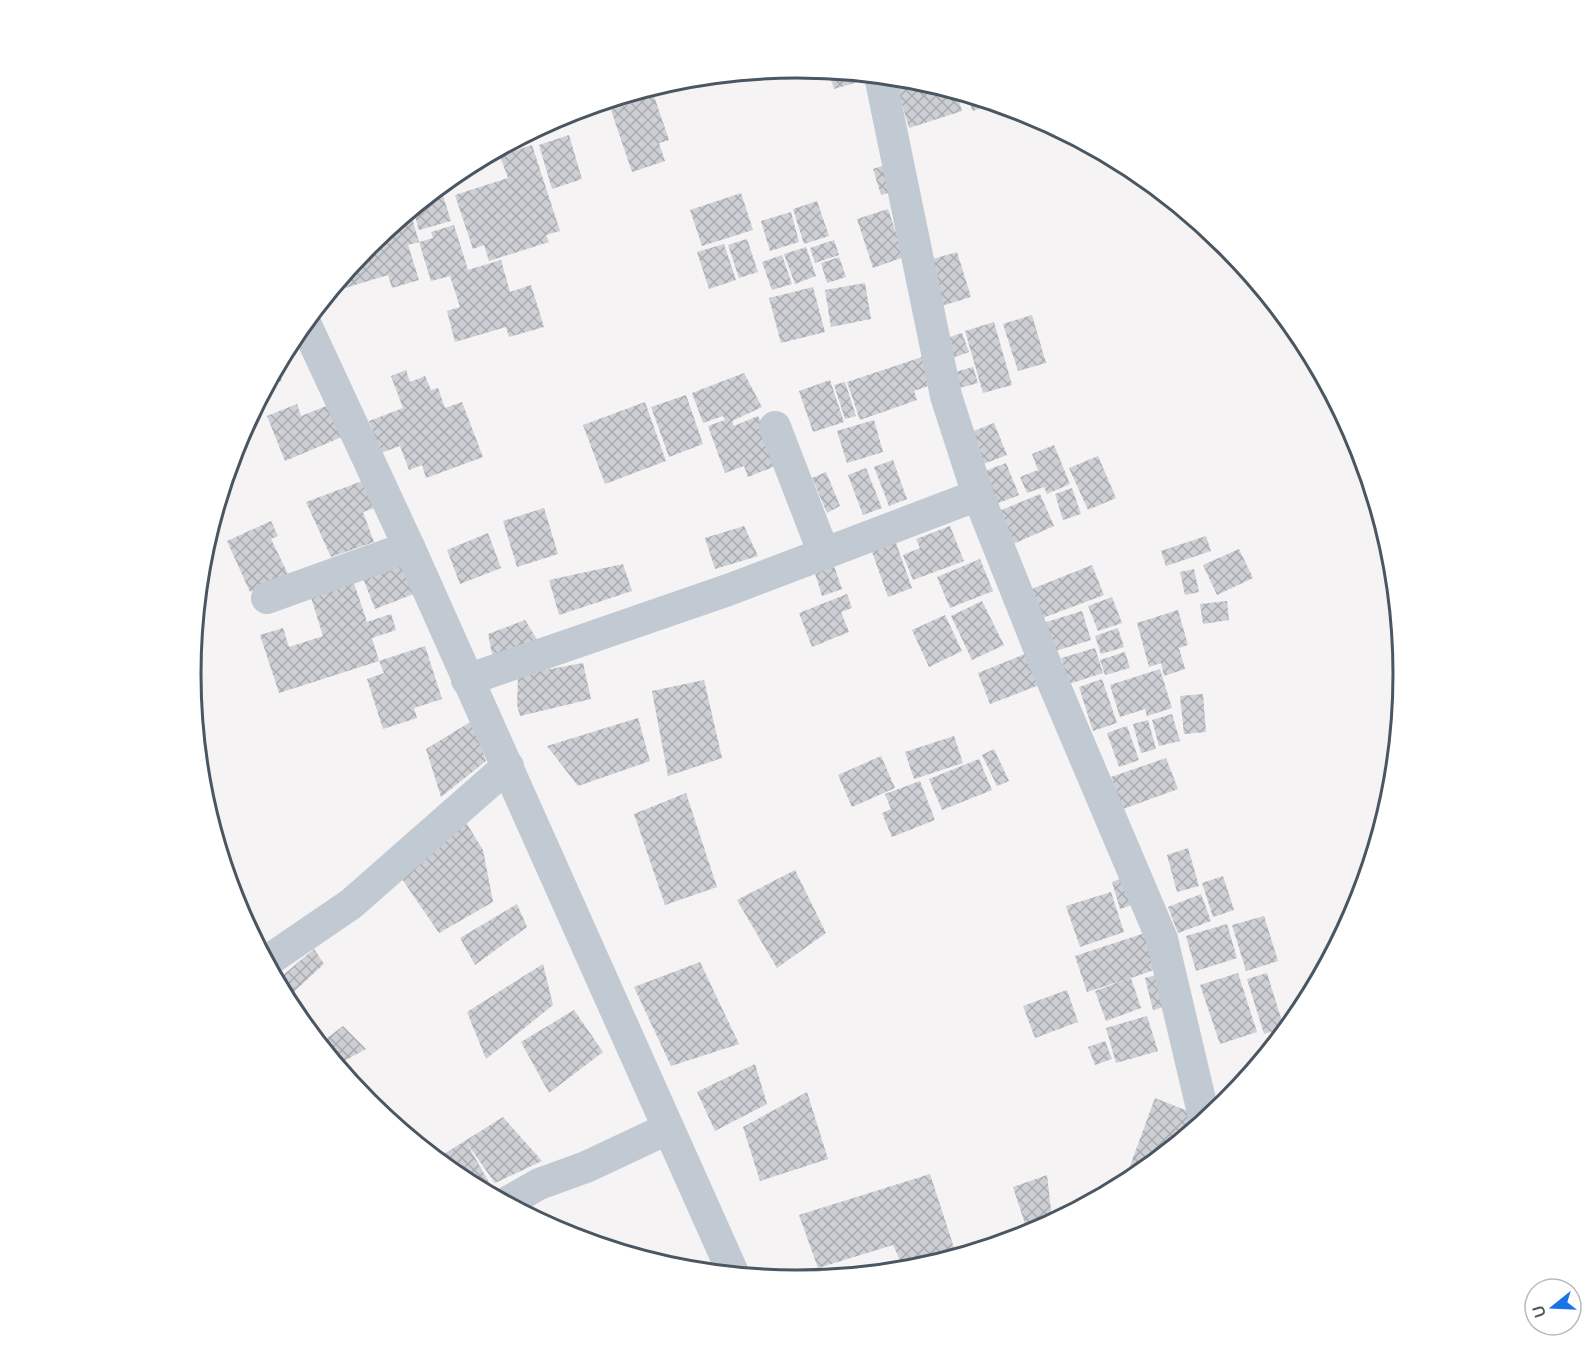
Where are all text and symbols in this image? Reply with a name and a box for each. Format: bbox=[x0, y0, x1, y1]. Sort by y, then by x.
north arrow bbox=[1523, 1277, 1583, 1337]
text: U bbox=[1527, 1303, 1550, 1320]

